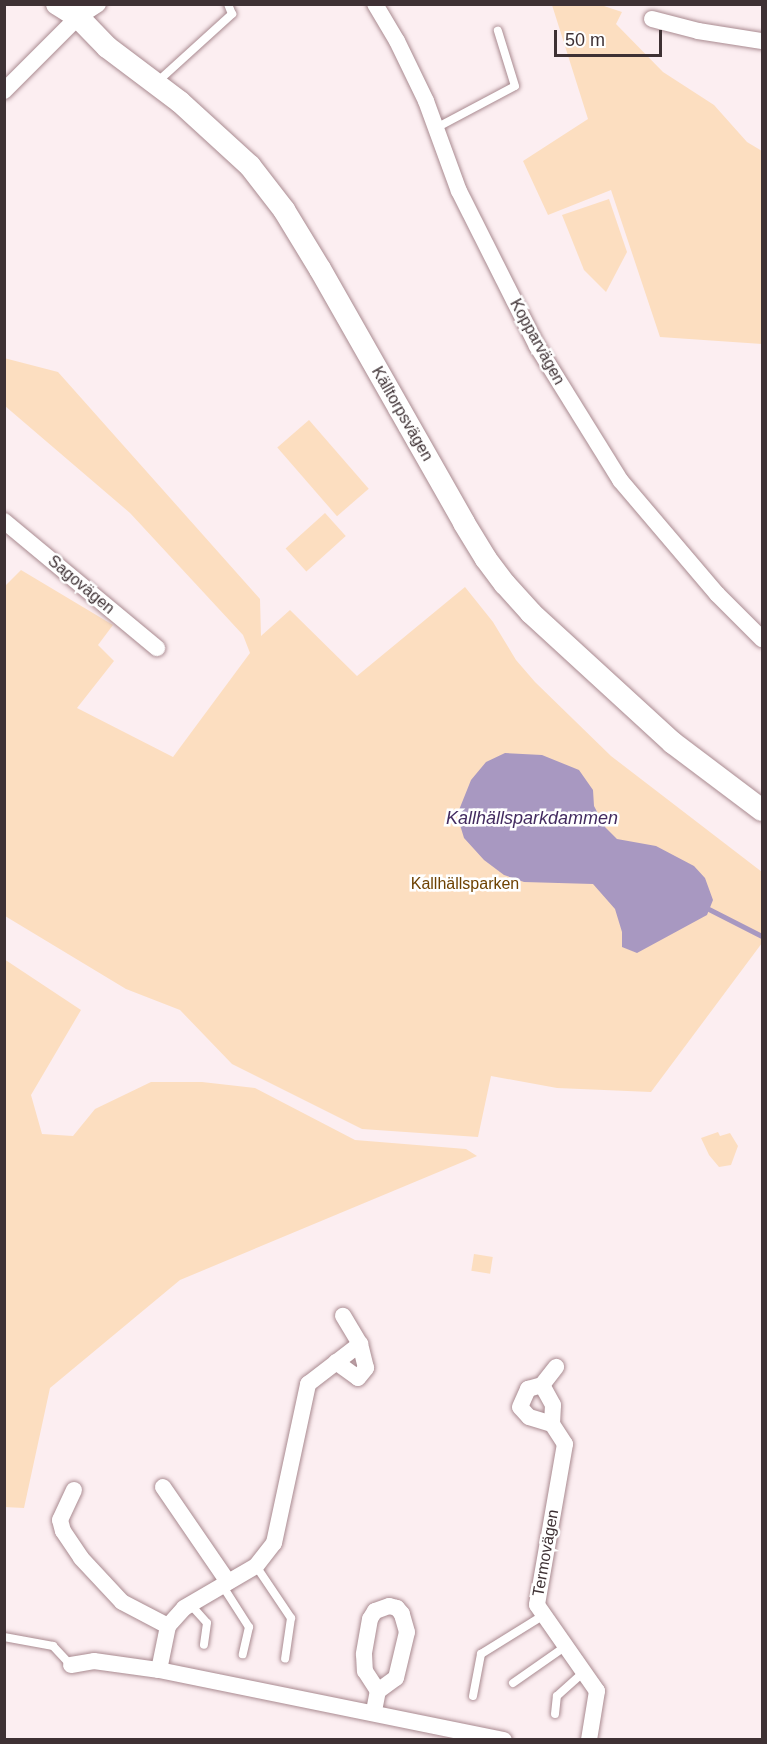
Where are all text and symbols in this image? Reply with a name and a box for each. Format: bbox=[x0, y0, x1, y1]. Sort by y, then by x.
scale bar bbox=[557, 18, 665, 56]
text: 50 m bbox=[565, 30, 605, 50]
street label: Kopparvägen bbox=[506, 296, 568, 388]
street label: Källtorpsvägen bbox=[367, 363, 437, 465]
street label: Sagovägen bbox=[44, 552, 118, 618]
water label: Kallhällsparkdammen bbox=[446, 807, 618, 829]
park label: Kallhällsparken bbox=[411, 874, 519, 894]
street label: Termovägen bbox=[529, 1508, 563, 1598]

